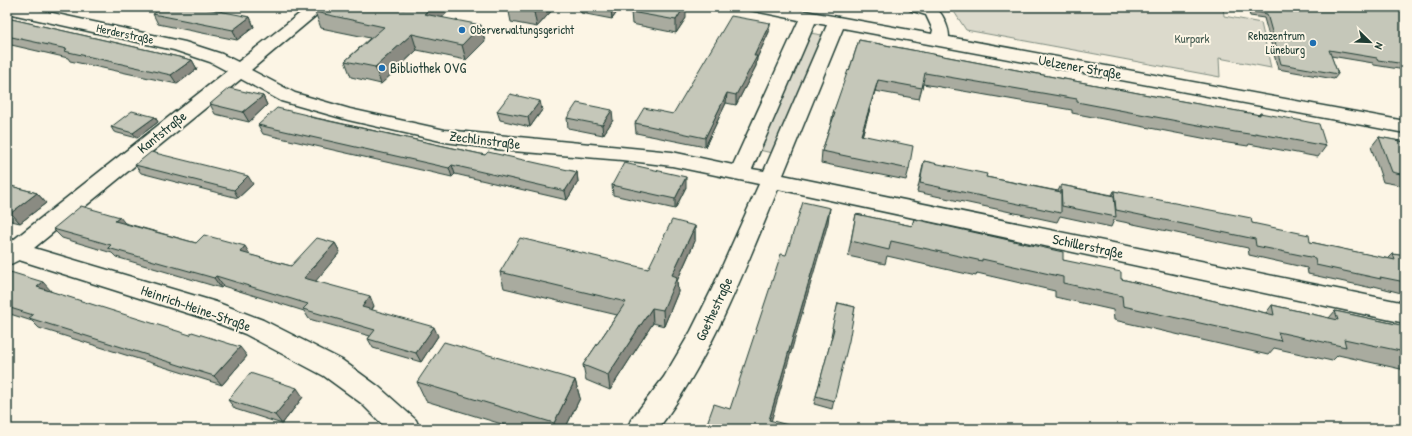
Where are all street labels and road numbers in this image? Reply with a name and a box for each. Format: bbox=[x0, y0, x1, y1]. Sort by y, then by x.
street label: Herderstraße bbox=[95, 19, 156, 48]
street label: Uelzener Straße bbox=[1037, 50, 1124, 84]
street label: Kantstraße bbox=[133, 106, 191, 158]
street label: Zechlinstraße bbox=[448, 126, 522, 154]
street label: Schillerstraße bbox=[1051, 229, 1126, 263]
street label: Goethestraße bbox=[691, 273, 738, 344]
street label: Heinrich-Heine-Straße bbox=[138, 280, 254, 336]

